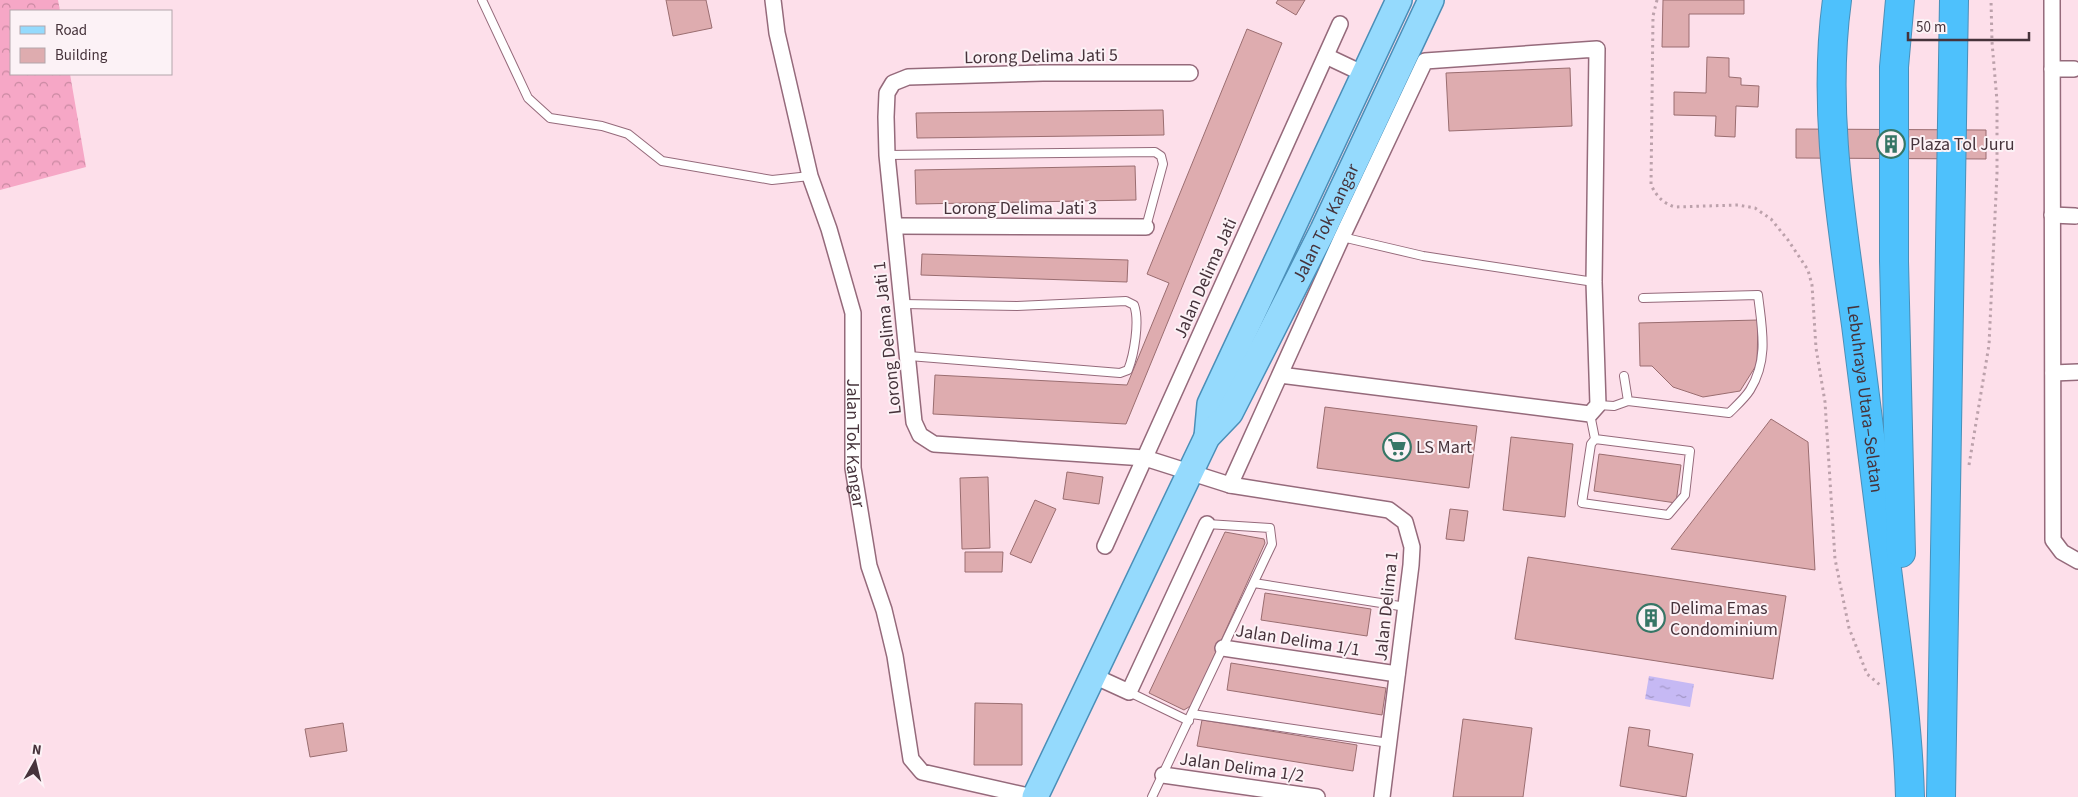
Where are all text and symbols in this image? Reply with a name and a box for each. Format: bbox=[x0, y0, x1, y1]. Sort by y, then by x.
legend bbox=[10, 10, 172, 75]
scale bar bbox=[1908, 10, 2029, 42]
text: 50 m bbox=[1916, 17, 1946, 38]
text: Road bbox=[55, 20, 87, 41]
street label: Lorong Delima Jati 5 bbox=[964, 43, 1118, 70]
text: Building bbox=[55, 45, 108, 66]
building icon: Plaza Tol Juru bbox=[1876, 129, 1906, 159]
place label: Plaza Tol Juru bbox=[1910, 132, 2015, 157]
street label: Jalan Tok Kangar bbox=[1286, 159, 1366, 287]
street label: Lorong Delima Jati 3 bbox=[943, 196, 1097, 221]
street label: Jalan Delima Jati bbox=[1168, 214, 1243, 342]
street label: Lorong Delima Jati 1 bbox=[867, 260, 908, 416]
street label: Lebuhraya Utara–Selatan bbox=[1840, 303, 1889, 494]
street label: Jalan Tok Kangar bbox=[840, 379, 871, 510]
supermarket icon: LS Mart bbox=[1382, 432, 1412, 462]
place label: LS Mart bbox=[1416, 435, 1472, 460]
street label: Jalan Delima 1 bbox=[1368, 550, 1405, 662]
place label: Delima Emas Condominium bbox=[1670, 596, 1778, 642]
building icon: Delima Emas Condominium bbox=[1636, 603, 1666, 633]
street label: Jalan Delima 1/1 bbox=[1234, 618, 1362, 663]
north arrow bbox=[10, 737, 60, 787]
text: N bbox=[31, 740, 43, 761]
street label: Jalan Delima 1/2 bbox=[1178, 746, 1306, 789]

